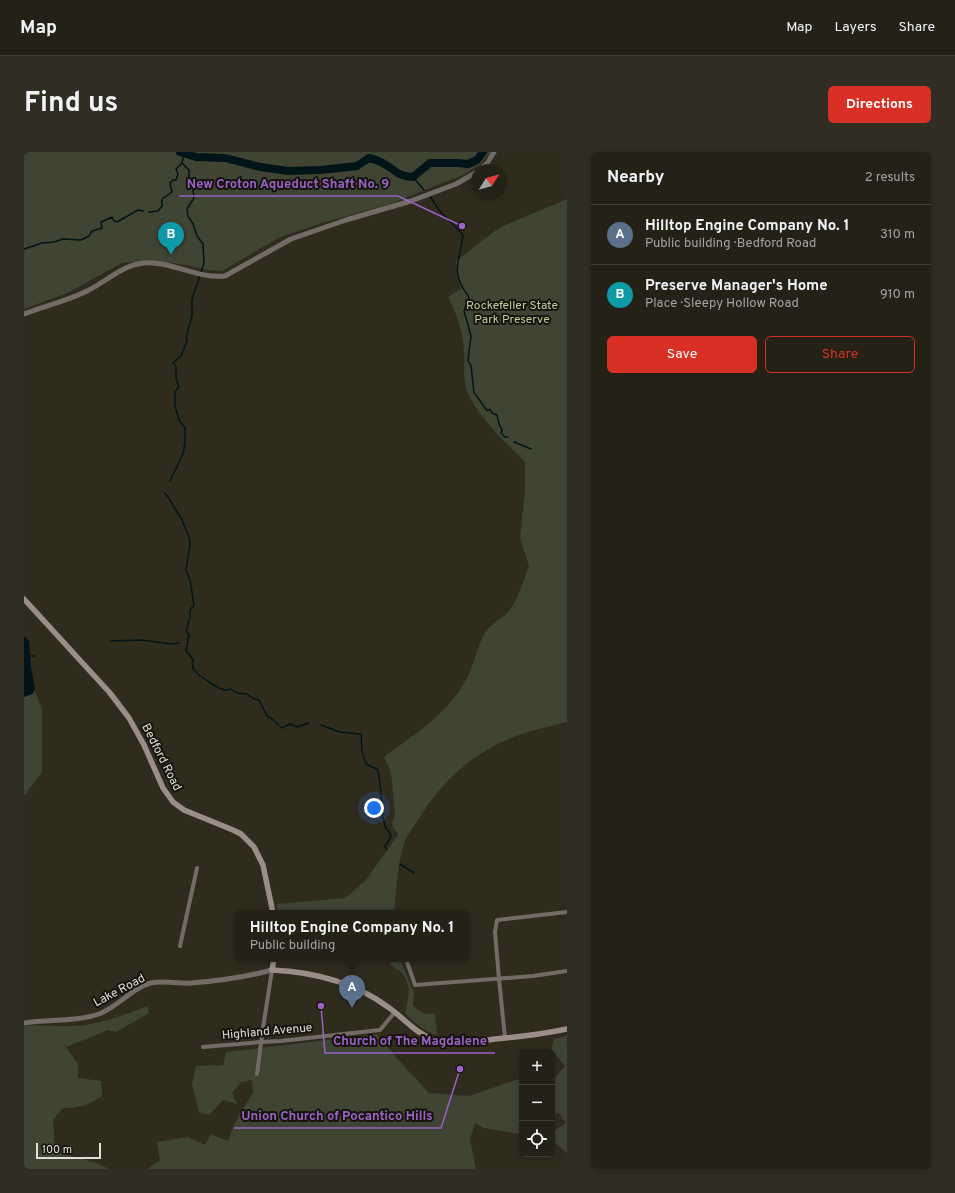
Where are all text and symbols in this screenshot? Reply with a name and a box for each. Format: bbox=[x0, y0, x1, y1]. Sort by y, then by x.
text: Map bbox=[20, 16, 57, 40]
text: Map bbox=[786, 19, 812, 36]
text: Layers bbox=[834, 19, 876, 36]
text: Share bbox=[898, 19, 935, 36]
text: Find us bbox=[24, 86, 118, 122]
button: Directions bbox=[828, 86, 931, 123]
north arrow bbox=[471, 164, 507, 200]
text: Nearby bbox=[607, 167, 664, 189]
text: 2 results bbox=[865, 170, 915, 186]
callout: New Croton Aqueduct Shaft No. 9 bbox=[179, 171, 398, 196]
text: New Croton Aqueduct Shaft No. 9 bbox=[187, 177, 389, 193]
text: Hilltop Engine Company No. 1 bbox=[645, 217, 849, 236]
pin: B bbox=[158, 222, 184, 255]
text: A bbox=[615, 227, 625, 243]
text: 310 m bbox=[880, 227, 915, 243]
text: Public building · Bedford Road bbox=[645, 236, 816, 252]
text: Preserve Manager's Home bbox=[645, 277, 828, 296]
text: B bbox=[616, 287, 624, 303]
text: 910 m bbox=[880, 287, 915, 303]
text: Place · Sleepy Hollow Road bbox=[645, 296, 799, 312]
park label: Rockefeller State Park Preserve bbox=[466, 298, 558, 328]
button: Save bbox=[607, 336, 757, 373]
button: Share bbox=[765, 336, 915, 373]
street label: Bedford Road bbox=[137, 721, 185, 794]
your location bbox=[364, 798, 384, 818]
popup bbox=[235, 910, 469, 962]
text: Hilltop Engine Company No. 1 bbox=[250, 919, 454, 938]
text: Public building bbox=[250, 938, 335, 954]
street label: Lake Road bbox=[91, 971, 148, 1011]
pin: A bbox=[339, 975, 365, 1008]
street label: Highland Avenue bbox=[221, 1020, 313, 1044]
callout: Church of The Magdalene bbox=[325, 1028, 495, 1053]
text: Church of The Magdalene bbox=[333, 1034, 487, 1050]
map controls bbox=[519, 1049, 555, 1157]
button: + bbox=[519, 1049, 555, 1085]
button: − bbox=[519, 1085, 555, 1121]
callout: Union Church of Pocantico Hills bbox=[234, 1103, 441, 1128]
text: Union Church of Pocantico Hills bbox=[241, 1109, 433, 1125]
button: locate bbox=[519, 1121, 555, 1157]
scale bar bbox=[36, 1141, 101, 1160]
text: 100 m bbox=[42, 1143, 72, 1157]

